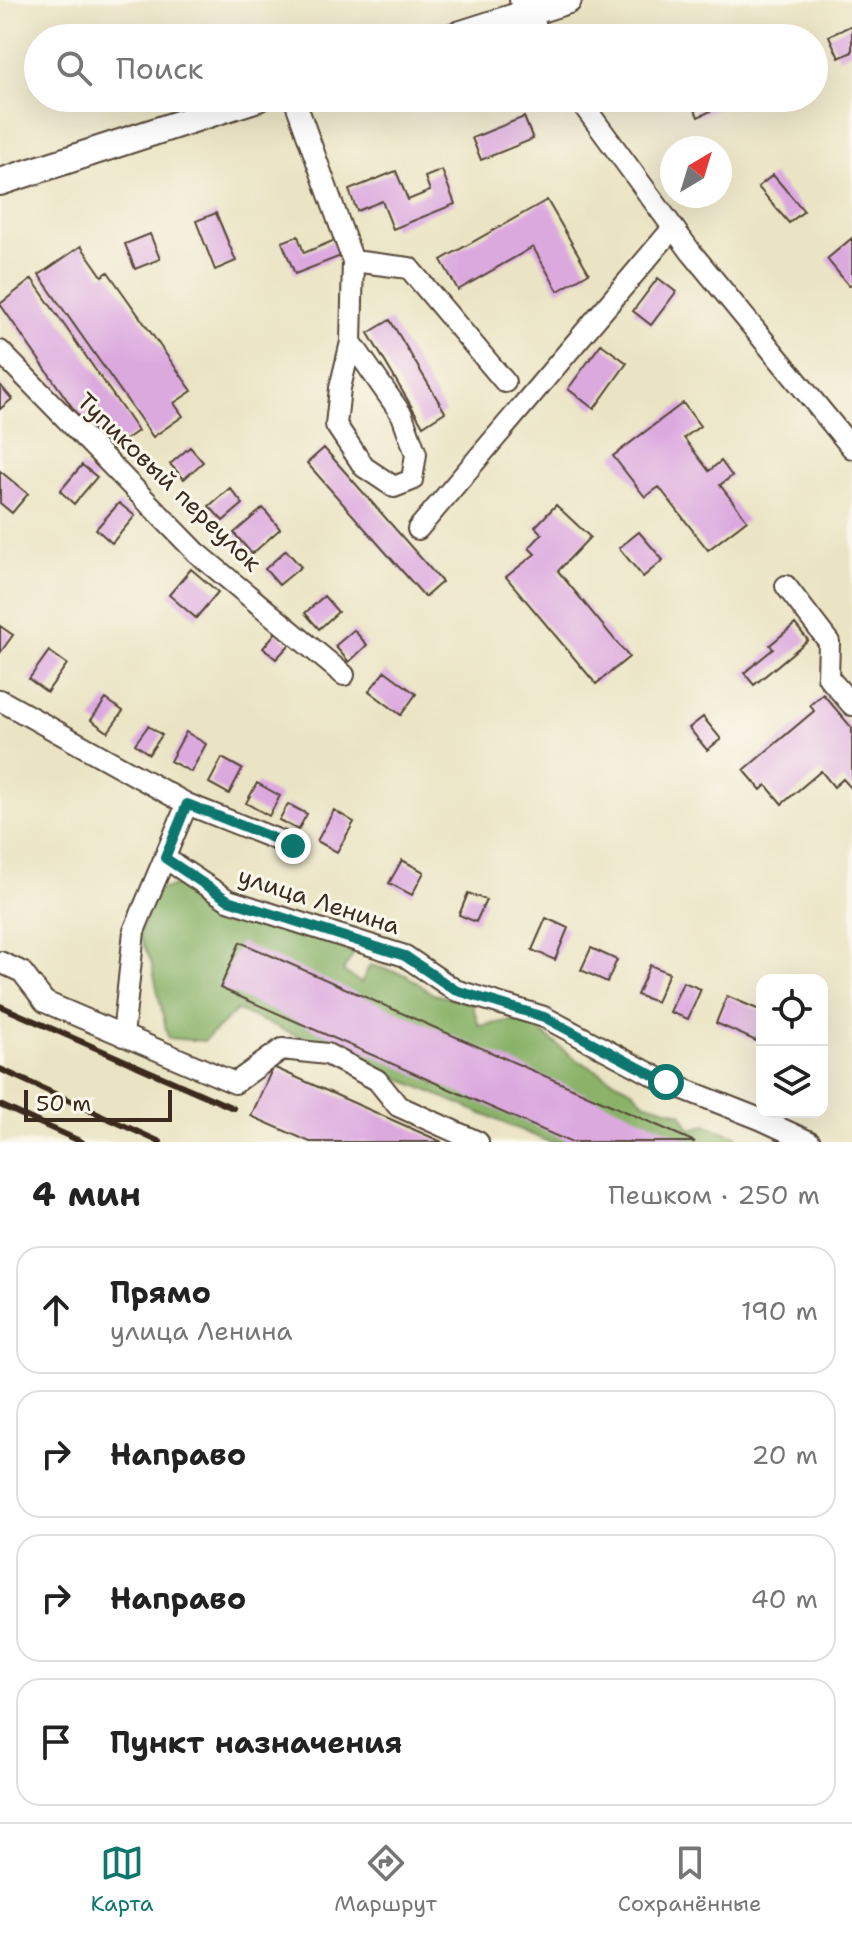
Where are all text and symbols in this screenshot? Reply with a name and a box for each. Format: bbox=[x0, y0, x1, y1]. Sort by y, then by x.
search box bbox=[24, 24, 828, 112]
icon: search bbox=[52, 46, 96, 90]
text: Поиск bbox=[116, 48, 204, 89]
north arrow bbox=[660, 136, 732, 208]
street label: Тупиковый переулок bbox=[70, 385, 268, 579]
route end bbox=[275, 828, 311, 864]
street label: улица Ленина bbox=[234, 860, 404, 942]
map controls bbox=[756, 974, 828, 1118]
button: locate bbox=[756, 974, 828, 1046]
button: layers bbox=[756, 1046, 828, 1118]
route start bbox=[648, 1064, 684, 1100]
scale bar bbox=[24, 1086, 172, 1122]
text: 50 m bbox=[36, 1089, 91, 1118]
text: 4 мин bbox=[32, 1171, 141, 1217]
text: Пешком · 250 m bbox=[608, 1177, 820, 1212]
text: Прямо bbox=[110, 1272, 211, 1313]
icon: ahead bbox=[34, 1288, 78, 1332]
text: 190 m bbox=[741, 1293, 818, 1328]
text: улица Ленина bbox=[110, 1313, 293, 1348]
icon: right bbox=[34, 1432, 78, 1476]
text: Направо bbox=[110, 1434, 246, 1475]
text: 20 m bbox=[751, 1437, 818, 1472]
icon: right bbox=[34, 1576, 78, 1620]
text: Направо bbox=[110, 1578, 246, 1619]
text: 40 m bbox=[751, 1581, 818, 1616]
icon: arrive bbox=[34, 1720, 78, 1764]
text: Пункт назначения bbox=[110, 1722, 402, 1763]
tab: Карта bbox=[90, 1841, 153, 1918]
tab: Маршрут bbox=[334, 1841, 437, 1918]
tab: Сохранённые bbox=[618, 1841, 762, 1918]

